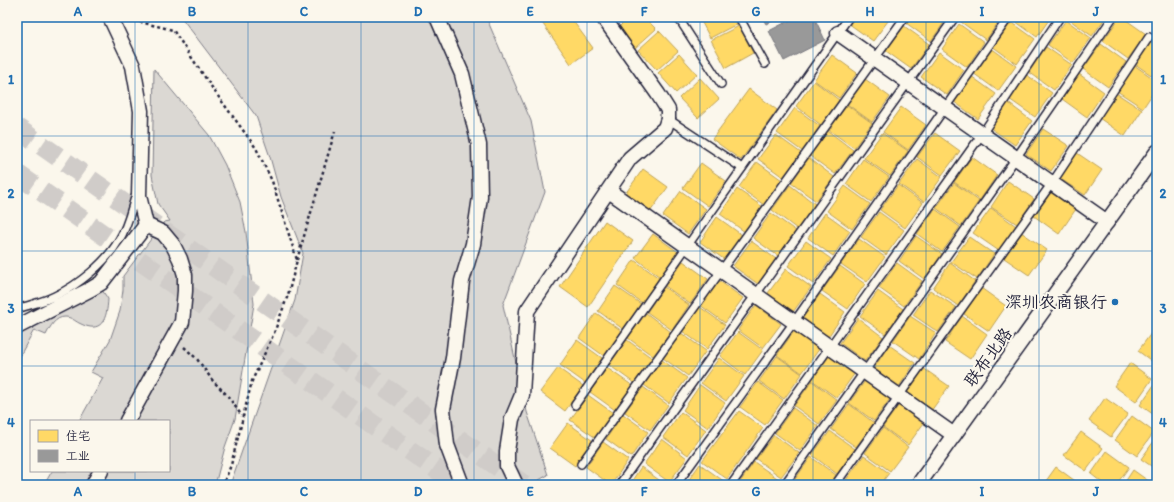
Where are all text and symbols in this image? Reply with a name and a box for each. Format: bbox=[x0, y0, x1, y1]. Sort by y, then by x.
text: A bbox=[73, 4, 83, 19]
text: B bbox=[188, 4, 197, 19]
text: C bbox=[300, 4, 309, 19]
text: D bbox=[414, 4, 423, 19]
text: E bbox=[526, 4, 534, 19]
text: F bbox=[641, 4, 648, 19]
text: G bbox=[752, 4, 761, 19]
text: H bbox=[866, 4, 875, 19]
text: I bbox=[980, 4, 985, 19]
text: J bbox=[1092, 4, 1100, 19]
text: 1 bbox=[8, 72, 14, 87]
text: 1 bbox=[1160, 72, 1166, 87]
text: 2 bbox=[8, 186, 15, 201]
text: 2 bbox=[1160, 186, 1167, 201]
place label: 深圳农商银行 bbox=[1005, 292, 1107, 312]
marker: 深圳农商银行 bbox=[1110, 297, 1120, 307]
text: 3 bbox=[7, 301, 15, 316]
text: 3 bbox=[1159, 301, 1167, 316]
street label: 联布北路 bbox=[960, 324, 1016, 390]
text: 4 bbox=[7, 415, 15, 430]
text: 4 bbox=[1159, 415, 1167, 430]
legend bbox=[30, 420, 170, 472]
text: 住宅 bbox=[66, 429, 90, 443]
text: 工业 bbox=[66, 449, 90, 463]
text: A bbox=[73, 484, 83, 499]
text: B bbox=[188, 484, 197, 499]
text: C bbox=[300, 484, 309, 499]
text: D bbox=[414, 484, 423, 499]
text: E bbox=[526, 484, 534, 499]
text: F bbox=[641, 484, 648, 499]
text: G bbox=[752, 484, 761, 499]
text: H bbox=[866, 484, 875, 499]
text: I bbox=[980, 484, 985, 499]
text: J bbox=[1092, 484, 1100, 499]

